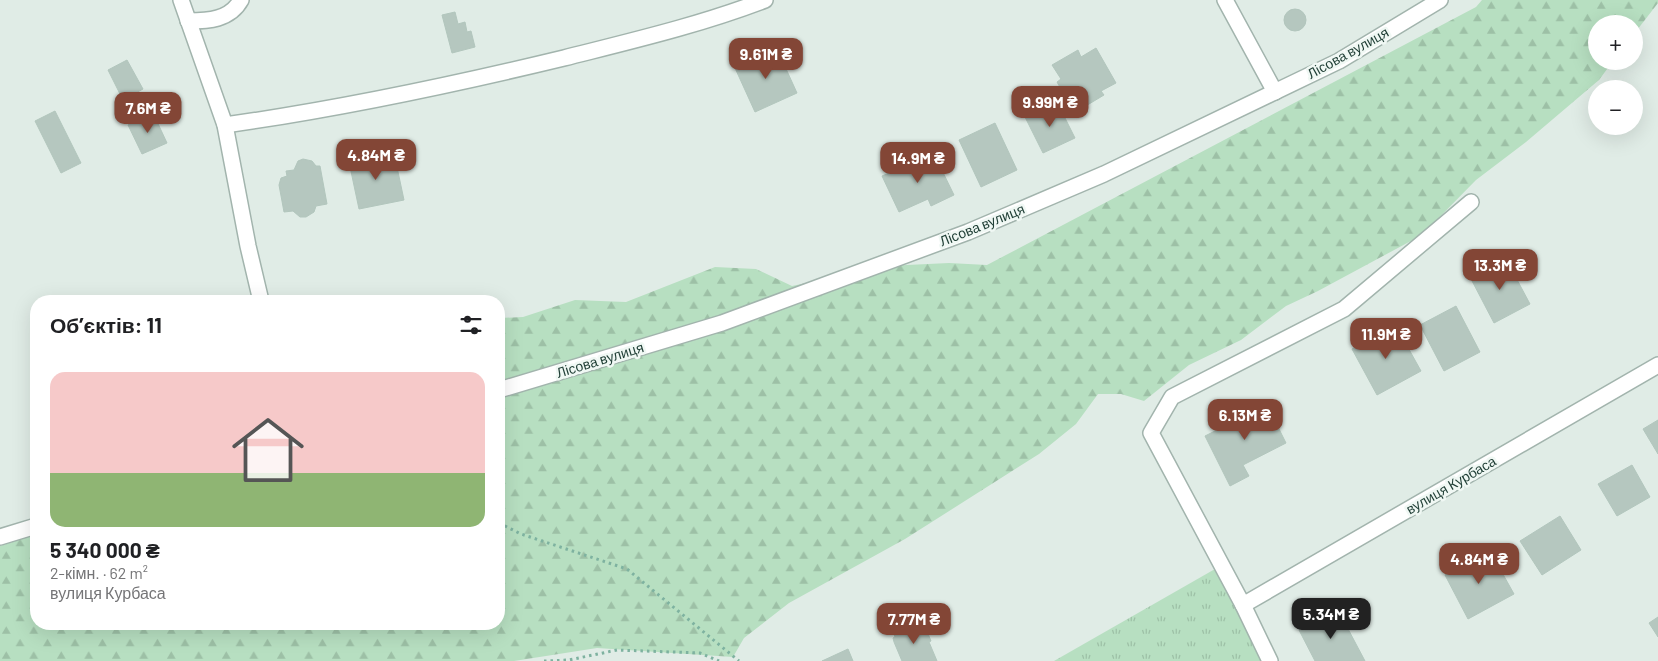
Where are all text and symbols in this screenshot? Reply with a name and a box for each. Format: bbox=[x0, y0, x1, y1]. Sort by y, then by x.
map controls bbox=[1588, 15, 1643, 135]
button: + bbox=[1588, 15, 1643, 70]
street label: Лісова вулиця bbox=[1304, 23, 1391, 82]
pin: 9.61M ₴ bbox=[720, 38, 812, 80]
text: 9.61M ₴ bbox=[740, 44, 792, 63]
button: − bbox=[1588, 80, 1643, 135]
pin: 9.99M ₴ bbox=[1004, 86, 1096, 128]
pin: 7.6M ₴ bbox=[107, 92, 189, 134]
text: 9.99M ₴ bbox=[1022, 92, 1078, 111]
text: 7.6M ₴ bbox=[125, 98, 171, 117]
pin: 4.84M ₴ bbox=[330, 138, 422, 181]
pin: 14.9M ₴ bbox=[872, 142, 964, 184]
text: 4.84M ₴ bbox=[347, 145, 405, 164]
text: 14.9M ₴ bbox=[891, 148, 945, 167]
street label: Лісова вулиця bbox=[937, 200, 1027, 249]
pin: 13.3M ₴ bbox=[1454, 248, 1546, 291]
text: 13.3M ₴ bbox=[1474, 255, 1526, 274]
icon: filters bbox=[457, 311, 485, 339]
text: Об’єктів: 11 bbox=[50, 312, 162, 337]
pin: 11.9M ₴ bbox=[1340, 318, 1432, 360]
text: 11.9M ₴ bbox=[1361, 324, 1411, 343]
street label: Лісова вулиця bbox=[554, 338, 646, 381]
pin: 6.13M ₴ bbox=[1199, 398, 1291, 441]
icon: home bbox=[223, 405, 313, 495]
text: 6.13M ₴ bbox=[1219, 405, 1271, 424]
street label: вулиця Курбаса bbox=[1403, 452, 1499, 517]
text: 5 340 000 ₴ bbox=[50, 537, 160, 562]
pin: 4.84M ₴ bbox=[1433, 542, 1525, 585]
text: 4.84M ₴ bbox=[1450, 549, 1508, 568]
text: 2-кімн. · 62 m² bbox=[50, 563, 148, 582]
text: вулиця Курбаса bbox=[50, 583, 166, 602]
pin: 5.34M ₴ bbox=[1285, 598, 1377, 640]
pin: 7.77M ₴ bbox=[868, 602, 960, 645]
text: 5.34M ₴ bbox=[1303, 604, 1359, 623]
text: 7.77M ₴ bbox=[888, 609, 940, 628]

